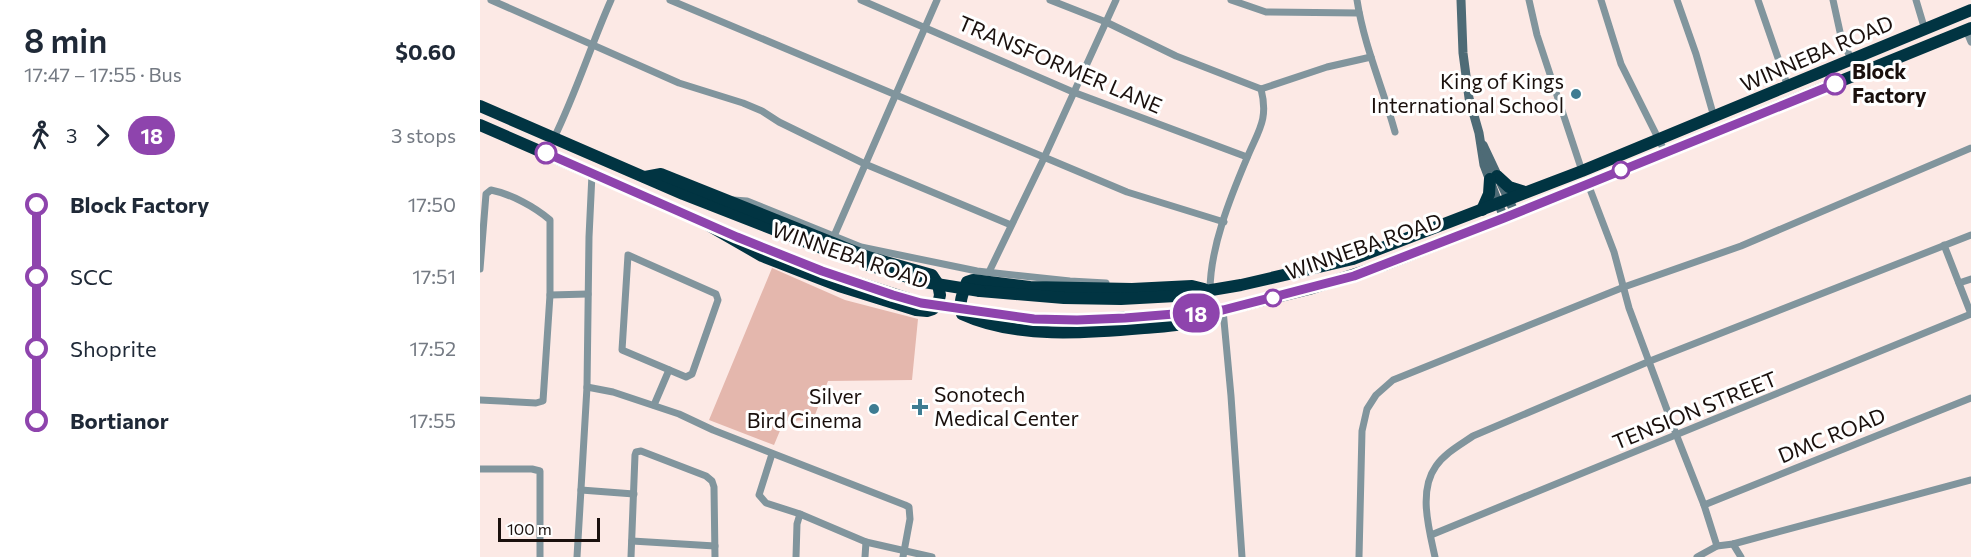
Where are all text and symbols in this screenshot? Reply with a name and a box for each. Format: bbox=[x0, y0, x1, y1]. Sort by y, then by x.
street label: TRANSFORMER LANE bbox=[955, 9, 1166, 118]
street label: WINNEBA ROAD bbox=[1736, 9, 1897, 96]
text: 8 min bbox=[24, 19, 107, 60]
text: $0.60 bbox=[395, 38, 456, 65]
place label: Block Factory bbox=[1852, 58, 1927, 107]
text: 17:47 – 17:55 · Bus bbox=[24, 62, 182, 86]
place label: King of Kings International School bbox=[1371, 68, 1564, 117]
marker: Block Factory bbox=[1824, 73, 1846, 95]
marker: King of Kings International School bbox=[1569, 87, 1583, 101]
icon: walk bbox=[24, 119, 57, 152]
icon: forward bbox=[86, 119, 119, 152]
text: 3 bbox=[66, 123, 77, 147]
text: 18 bbox=[140, 123, 163, 148]
text: 3 stops bbox=[391, 123, 456, 147]
unlabelled marker bbox=[535, 142, 557, 164]
unlabelled marker bbox=[1612, 161, 1630, 179]
text: Block Factory bbox=[70, 191, 209, 218]
text: 17:50 bbox=[408, 192, 456, 216]
street label: WINNEBA ROAD bbox=[1282, 207, 1445, 284]
street label: WINNEBA ROAD bbox=[769, 216, 932, 293]
text: SCC bbox=[70, 263, 113, 290]
text: 17:51 bbox=[412, 264, 456, 288]
unlabelled marker bbox=[1264, 289, 1282, 307]
line badge: 18 bbox=[1169, 294, 1223, 332]
text: 18 bbox=[1185, 301, 1207, 326]
text: Shoprite bbox=[70, 335, 157, 362]
text: 17:52 bbox=[410, 336, 456, 360]
street label: TENSION STREET bbox=[1609, 365, 1780, 454]
place label: Sonotech Medical Center bbox=[934, 381, 1079, 430]
place label: Silver Bird Cinema bbox=[747, 383, 862, 432]
marker: Sonotech Medical Center bbox=[911, 398, 929, 416]
marker: Silver Bird Cinema bbox=[867, 402, 881, 416]
street label: DMC ROAD bbox=[1774, 402, 1889, 467]
text: Bortianor bbox=[70, 407, 169, 434]
text: 17:55 bbox=[409, 408, 456, 432]
scale bar bbox=[498, 515, 600, 542]
text: 100 m bbox=[507, 519, 552, 538]

